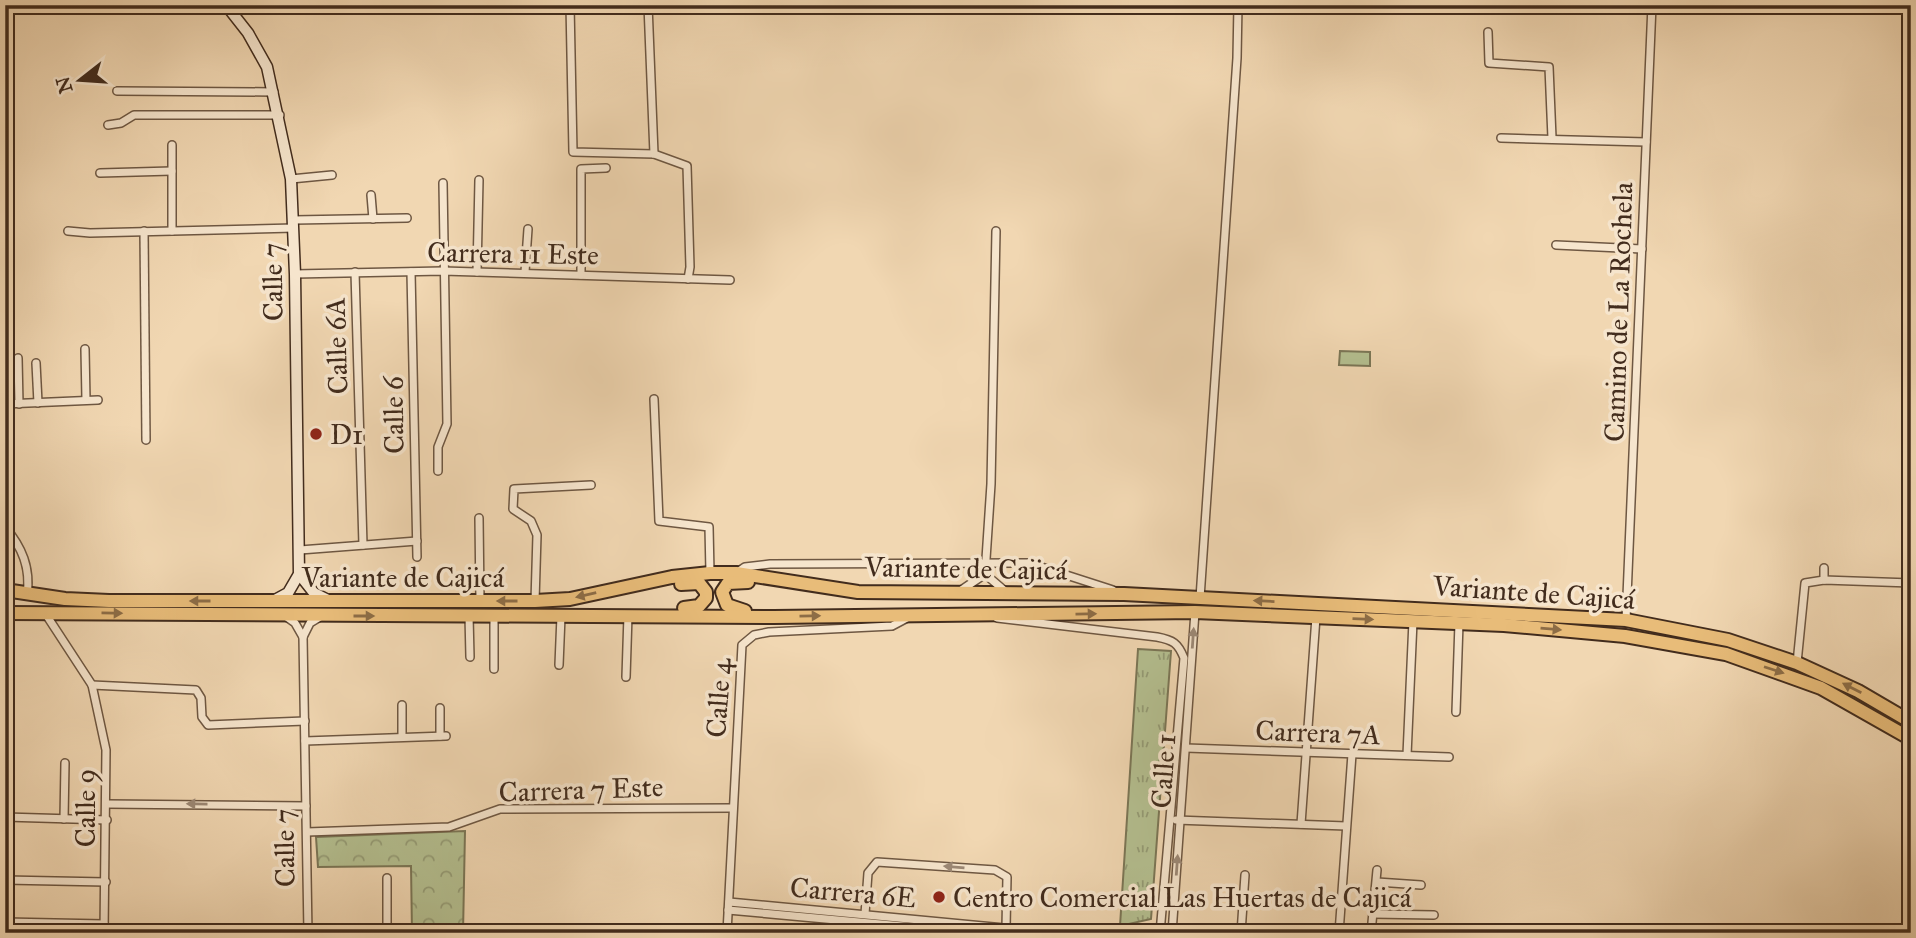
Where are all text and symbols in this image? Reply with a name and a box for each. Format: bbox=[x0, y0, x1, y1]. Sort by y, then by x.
north arrow bbox=[46, 46, 116, 116]
text: N bbox=[51, 74, 78, 96]
street label: Camino de La Rochela bbox=[1596, 181, 1641, 443]
street label: Carrera 11 Este bbox=[427, 235, 599, 272]
street label: Calle 7 bbox=[254, 242, 291, 322]
street label: Calle 6A bbox=[317, 297, 356, 395]
street label: Calle 6 bbox=[375, 374, 412, 454]
place label: D1 bbox=[330, 417, 363, 452]
marker: D1 bbox=[308, 426, 324, 442]
street label: Variante de Cajicá bbox=[863, 549, 1068, 588]
street label: Variante de Cajicá bbox=[301, 560, 504, 595]
street label: Variante de Cajicá bbox=[1431, 568, 1636, 617]
one-way arrow bbox=[575, 590, 597, 601]
one-way arrow bbox=[188, 595, 210, 607]
one-way arrow bbox=[496, 595, 518, 607]
one-way arrow bbox=[1253, 595, 1275, 606]
one-way arrow bbox=[101, 607, 123, 619]
one-way arrow bbox=[1076, 608, 1098, 620]
one-way arrow bbox=[353, 610, 375, 622]
one-way arrow bbox=[799, 610, 821, 622]
one-way arrow bbox=[1352, 613, 1374, 624]
one-way arrow bbox=[1540, 624, 1562, 635]
one-way arrow bbox=[1188, 627, 1199, 649]
street label: Calle 4 bbox=[698, 656, 739, 739]
one-way arrow bbox=[1764, 665, 1785, 675]
one-way arrow bbox=[1842, 683, 1862, 694]
street label: Carrera 7A bbox=[1255, 713, 1381, 752]
street label: Calle 1 bbox=[1143, 733, 1184, 810]
street label: Calle 9 bbox=[68, 769, 103, 847]
street label: Carrera 7 Este bbox=[498, 769, 664, 810]
one-way arrow bbox=[186, 798, 208, 810]
street label: Calle 7 bbox=[266, 808, 303, 888]
one-way arrow bbox=[1172, 853, 1183, 875]
one-way arrow bbox=[943, 861, 965, 872]
street label: Carrera 6E bbox=[789, 870, 917, 915]
place label: Centro Comercial Las Huertas de Cajicá bbox=[953, 880, 1412, 915]
marker: Centro Comercial Las Huertas de Cajicá bbox=[931, 889, 947, 905]

